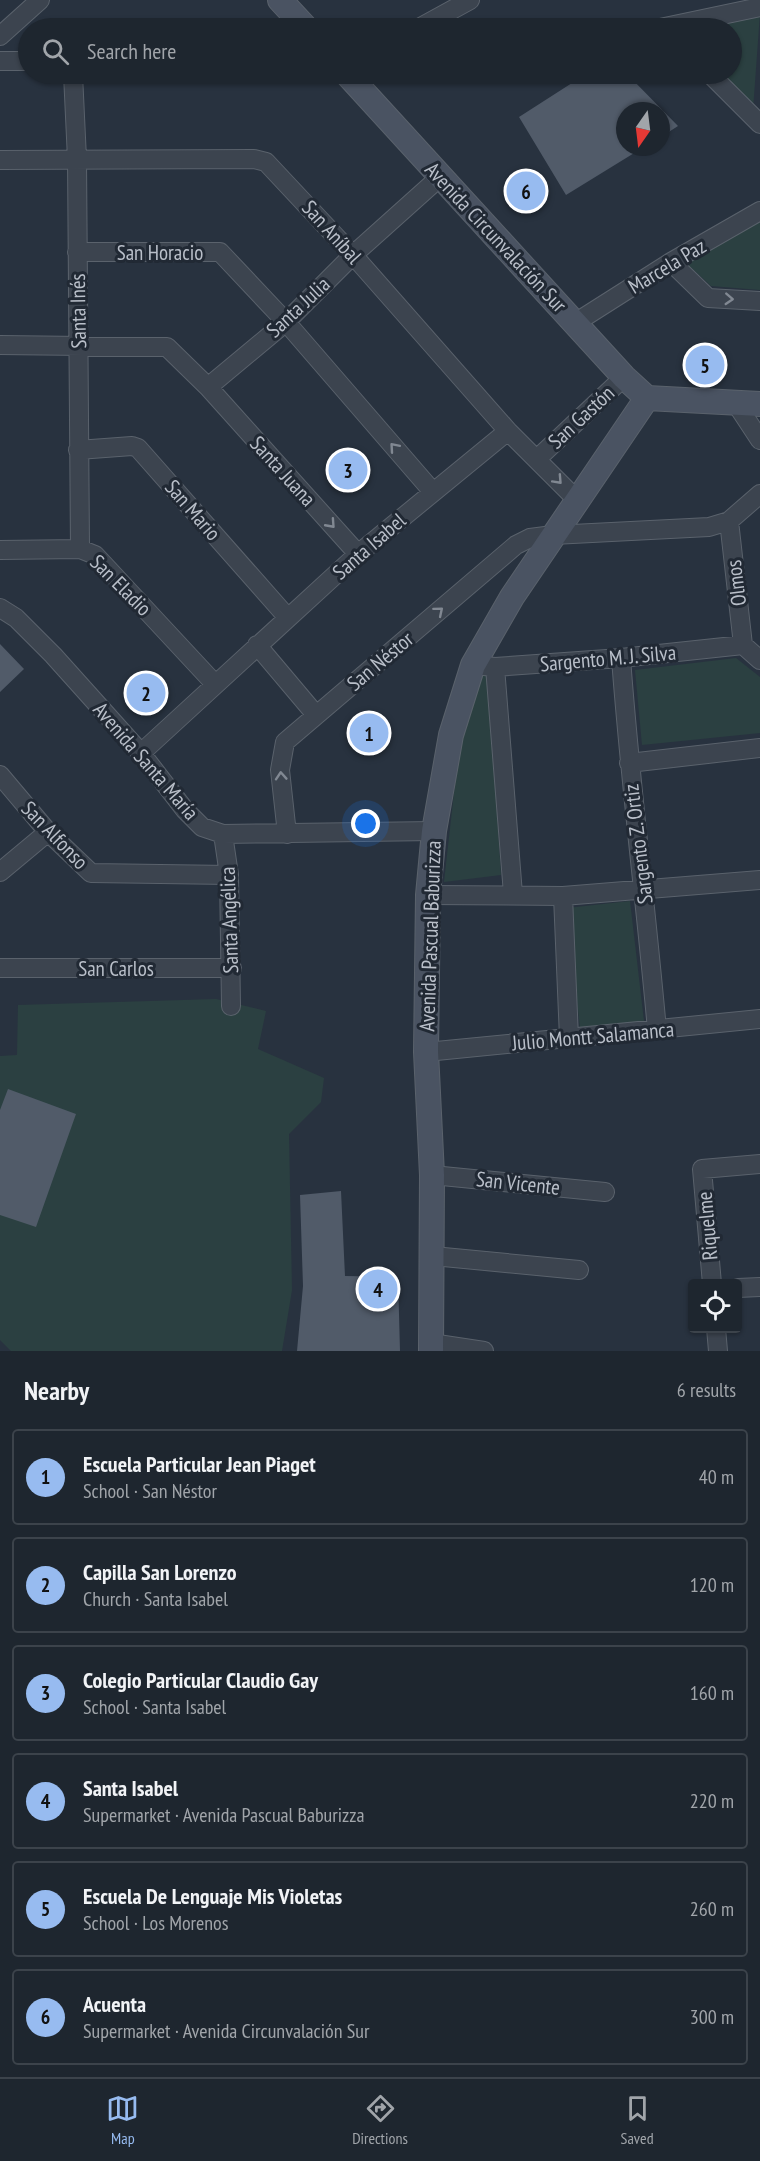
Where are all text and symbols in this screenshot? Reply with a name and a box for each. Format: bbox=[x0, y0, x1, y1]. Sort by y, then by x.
search box bbox=[18, 18, 742, 84]
icon: search bbox=[39, 35, 72, 68]
text: Search here bbox=[87, 37, 176, 65]
north arrow bbox=[616, 102, 670, 156]
street label: Avenida Circunvalación Sur bbox=[419, 156, 573, 318]
pin: 6 bbox=[506, 168, 546, 213]
street label: San Aníbal bbox=[296, 195, 368, 270]
street label: Marcela Paz bbox=[623, 232, 711, 300]
street label: San Horacio bbox=[117, 239, 203, 266]
street label: Santa Julia bbox=[261, 271, 335, 343]
street label: Santa Inés bbox=[64, 273, 92, 349]
one-way arrow bbox=[725, 293, 734, 306]
pin: 5 bbox=[686, 342, 724, 388]
street label: San Gastón bbox=[542, 380, 620, 454]
street label: Santa Juana bbox=[244, 430, 322, 512]
one-way arrow bbox=[390, 443, 401, 454]
pin: 3 bbox=[328, 448, 368, 492]
one-way arrow bbox=[550, 472, 561, 483]
street label: San Mario bbox=[159, 474, 227, 546]
street label: Santa Isabel bbox=[327, 507, 411, 585]
one-way arrow bbox=[324, 518, 335, 528]
street label: San Eladio bbox=[85, 549, 157, 621]
street label: Olmos bbox=[720, 558, 752, 608]
one-way arrow bbox=[432, 607, 443, 618]
street label: San Néstor bbox=[341, 625, 419, 697]
street label: Sargento M. J. Silva bbox=[539, 639, 677, 677]
pin: 2 bbox=[126, 670, 166, 716]
street label: Avenida Santa María bbox=[87, 696, 205, 826]
pin: 1 bbox=[350, 710, 388, 756]
one-way arrow bbox=[275, 771, 288, 780]
street label: Sargento Z. Ortiz bbox=[617, 782, 659, 906]
street label: San Alfonso bbox=[16, 795, 94, 875]
your location bbox=[351, 809, 380, 838]
street label: Avenida Pascual Baburizza bbox=[413, 840, 447, 1032]
street label: Santa Angélica bbox=[214, 866, 244, 974]
street label: San Carlos bbox=[78, 955, 154, 982]
street label: Julio Montt Salamanca bbox=[510, 1015, 675, 1057]
street label: San Vicente bbox=[475, 1165, 561, 1201]
street label: Riquelme bbox=[691, 1191, 723, 1261]
pin: 4 bbox=[358, 1266, 398, 1312]
map controls bbox=[688, 1279, 742, 1333]
button: locate bbox=[688, 1279, 742, 1333]
text: Nearby bbox=[24, 1374, 89, 1407]
text: 6 results bbox=[677, 1377, 736, 1403]
text: Escuela Particular Jean Piaget bbox=[83, 1450, 316, 1478]
text: 1 bbox=[41, 1464, 50, 1490]
text: 40 m bbox=[699, 1464, 734, 1490]
text: School · San Néstor bbox=[83, 1478, 217, 1504]
text: Capilla San Lorenzo bbox=[83, 1558, 237, 1586]
text: 2 bbox=[41, 1572, 50, 1598]
text: 120 m bbox=[690, 1572, 734, 1598]
text: Church · Santa Isabel bbox=[83, 1586, 228, 1612]
text: Colegio Particular Claudio Gay bbox=[83, 1666, 318, 1694]
text: 3 bbox=[41, 1680, 50, 1706]
text: 160 m bbox=[690, 1680, 734, 1706]
text: School · Santa Isabel bbox=[83, 1694, 226, 1720]
text: Santa Isabel bbox=[83, 1774, 178, 1802]
text: 4 bbox=[41, 1788, 50, 1814]
text: 220 m bbox=[690, 1788, 734, 1814]
text: Supermarket · Avenida Pascual Baburizza bbox=[83, 1802, 365, 1828]
text: Escuela De Lenguaje Mis Violetas bbox=[83, 1882, 342, 1910]
text: 5 bbox=[41, 1896, 50, 1922]
text: 260 m bbox=[690, 1896, 734, 1922]
text: School · Los Morenos bbox=[83, 1910, 229, 1936]
text: Acuenta bbox=[83, 1990, 146, 2018]
text: 6 bbox=[41, 2004, 50, 2030]
text: 300 m bbox=[690, 2004, 734, 2030]
text: Supermarket · Avenida Circunvalación Sur bbox=[83, 2018, 369, 2044]
tab: Map bbox=[106, 2092, 139, 2148]
tab: Directions bbox=[352, 2092, 408, 2148]
tab: Saved bbox=[621, 2092, 654, 2148]

